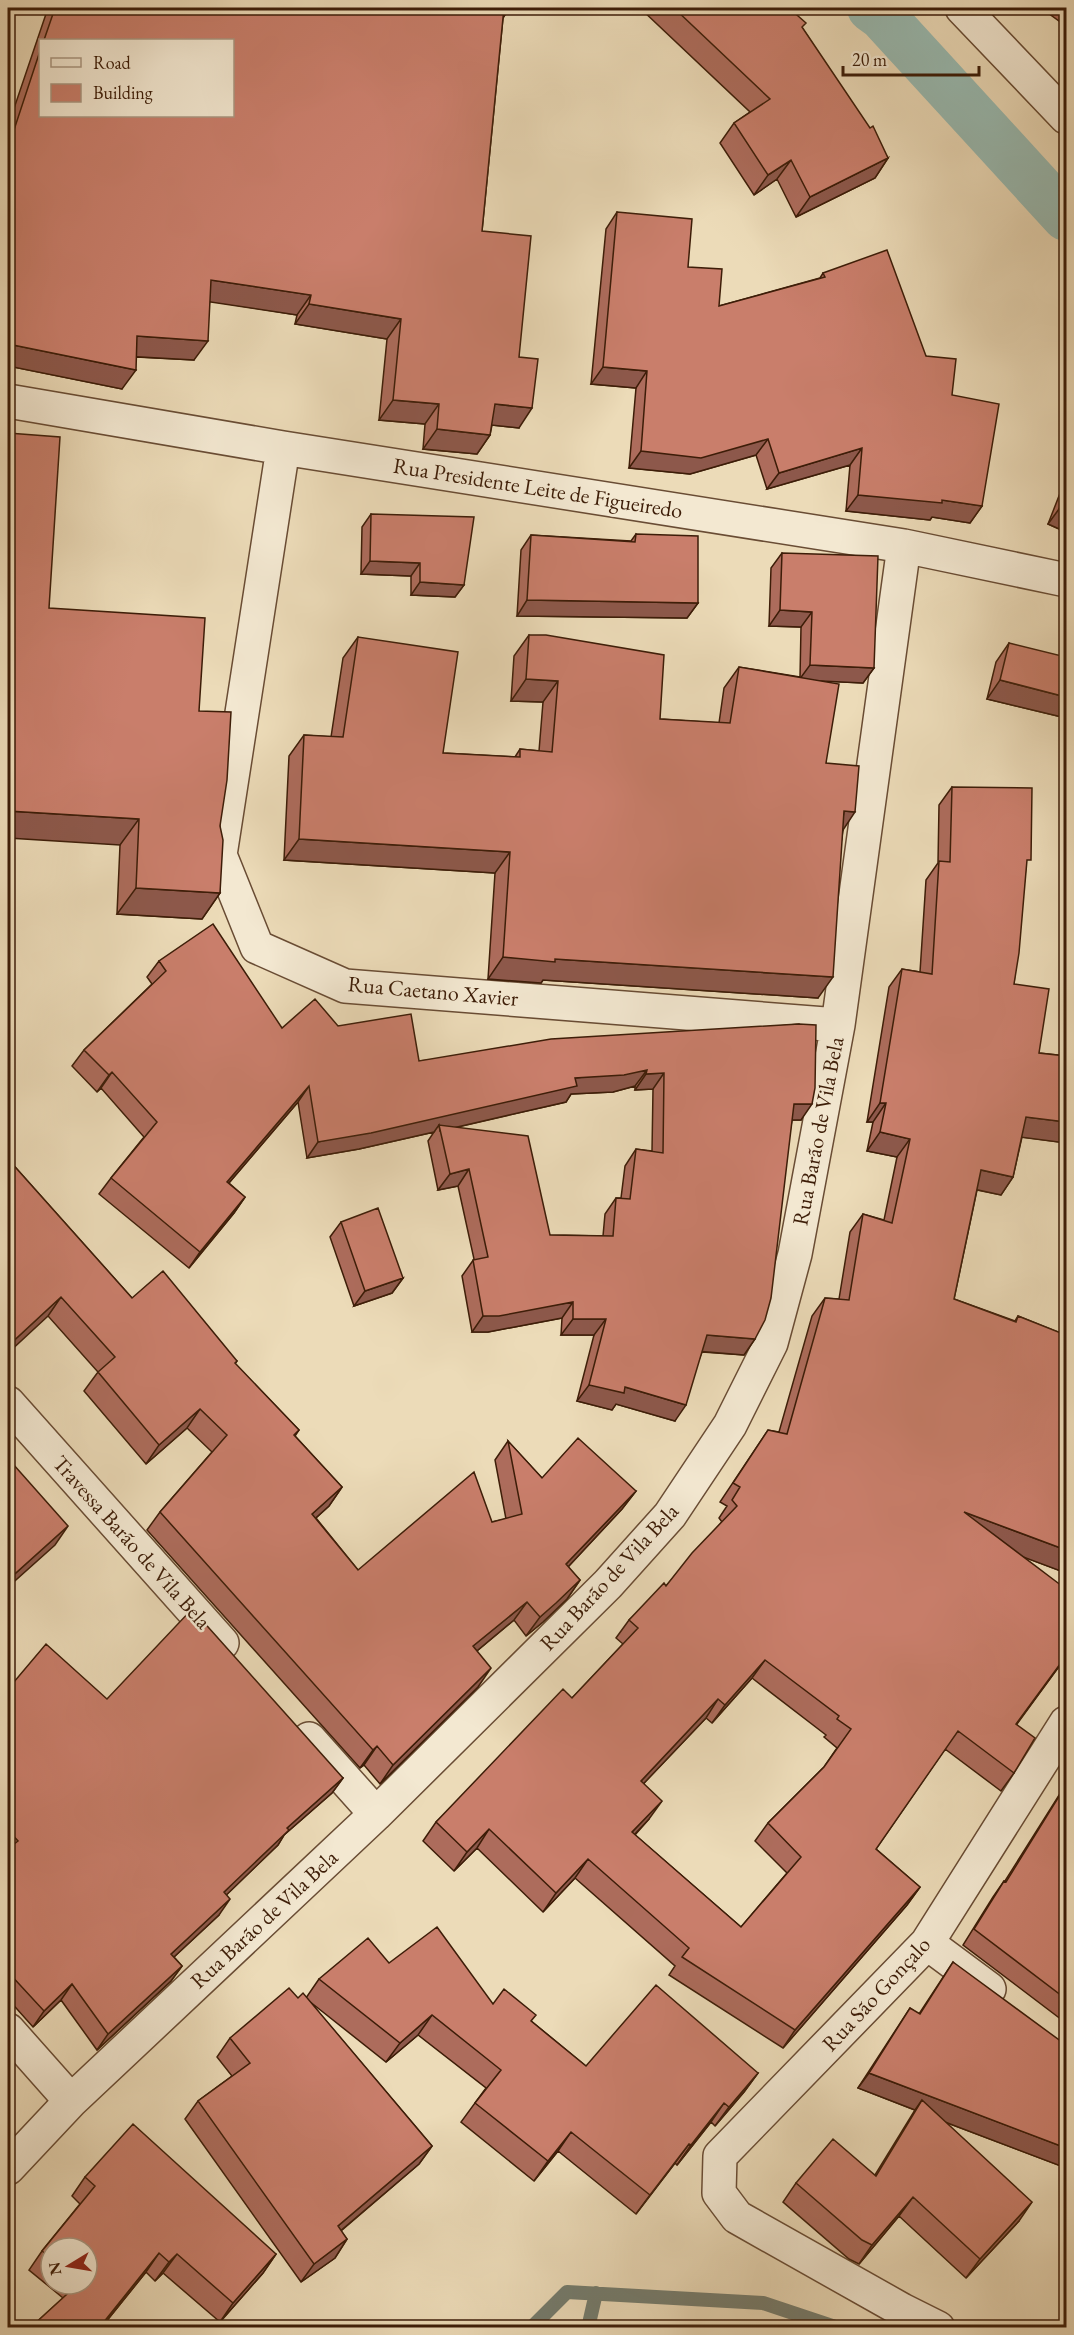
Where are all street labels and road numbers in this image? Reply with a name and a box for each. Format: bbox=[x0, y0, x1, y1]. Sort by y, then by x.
street label: Rua Presidente Leite de Figueiredo bbox=[391, 451, 685, 525]
street label: Rua Caetano Xavier bbox=[347, 969, 520, 1013]
street label: Rua Barão de Vila Bela bbox=[786, 1034, 851, 1228]
street label: Travessa Barão de Vila Bela bbox=[46, 1449, 218, 1635]
street label: Rua Barão de Vila Bela bbox=[533, 1497, 685, 1657]
street label: Rua Barão de Vila Bela bbox=[184, 1843, 344, 1995]
street label: Rua São Gonçalo bbox=[815, 1930, 937, 2058]

